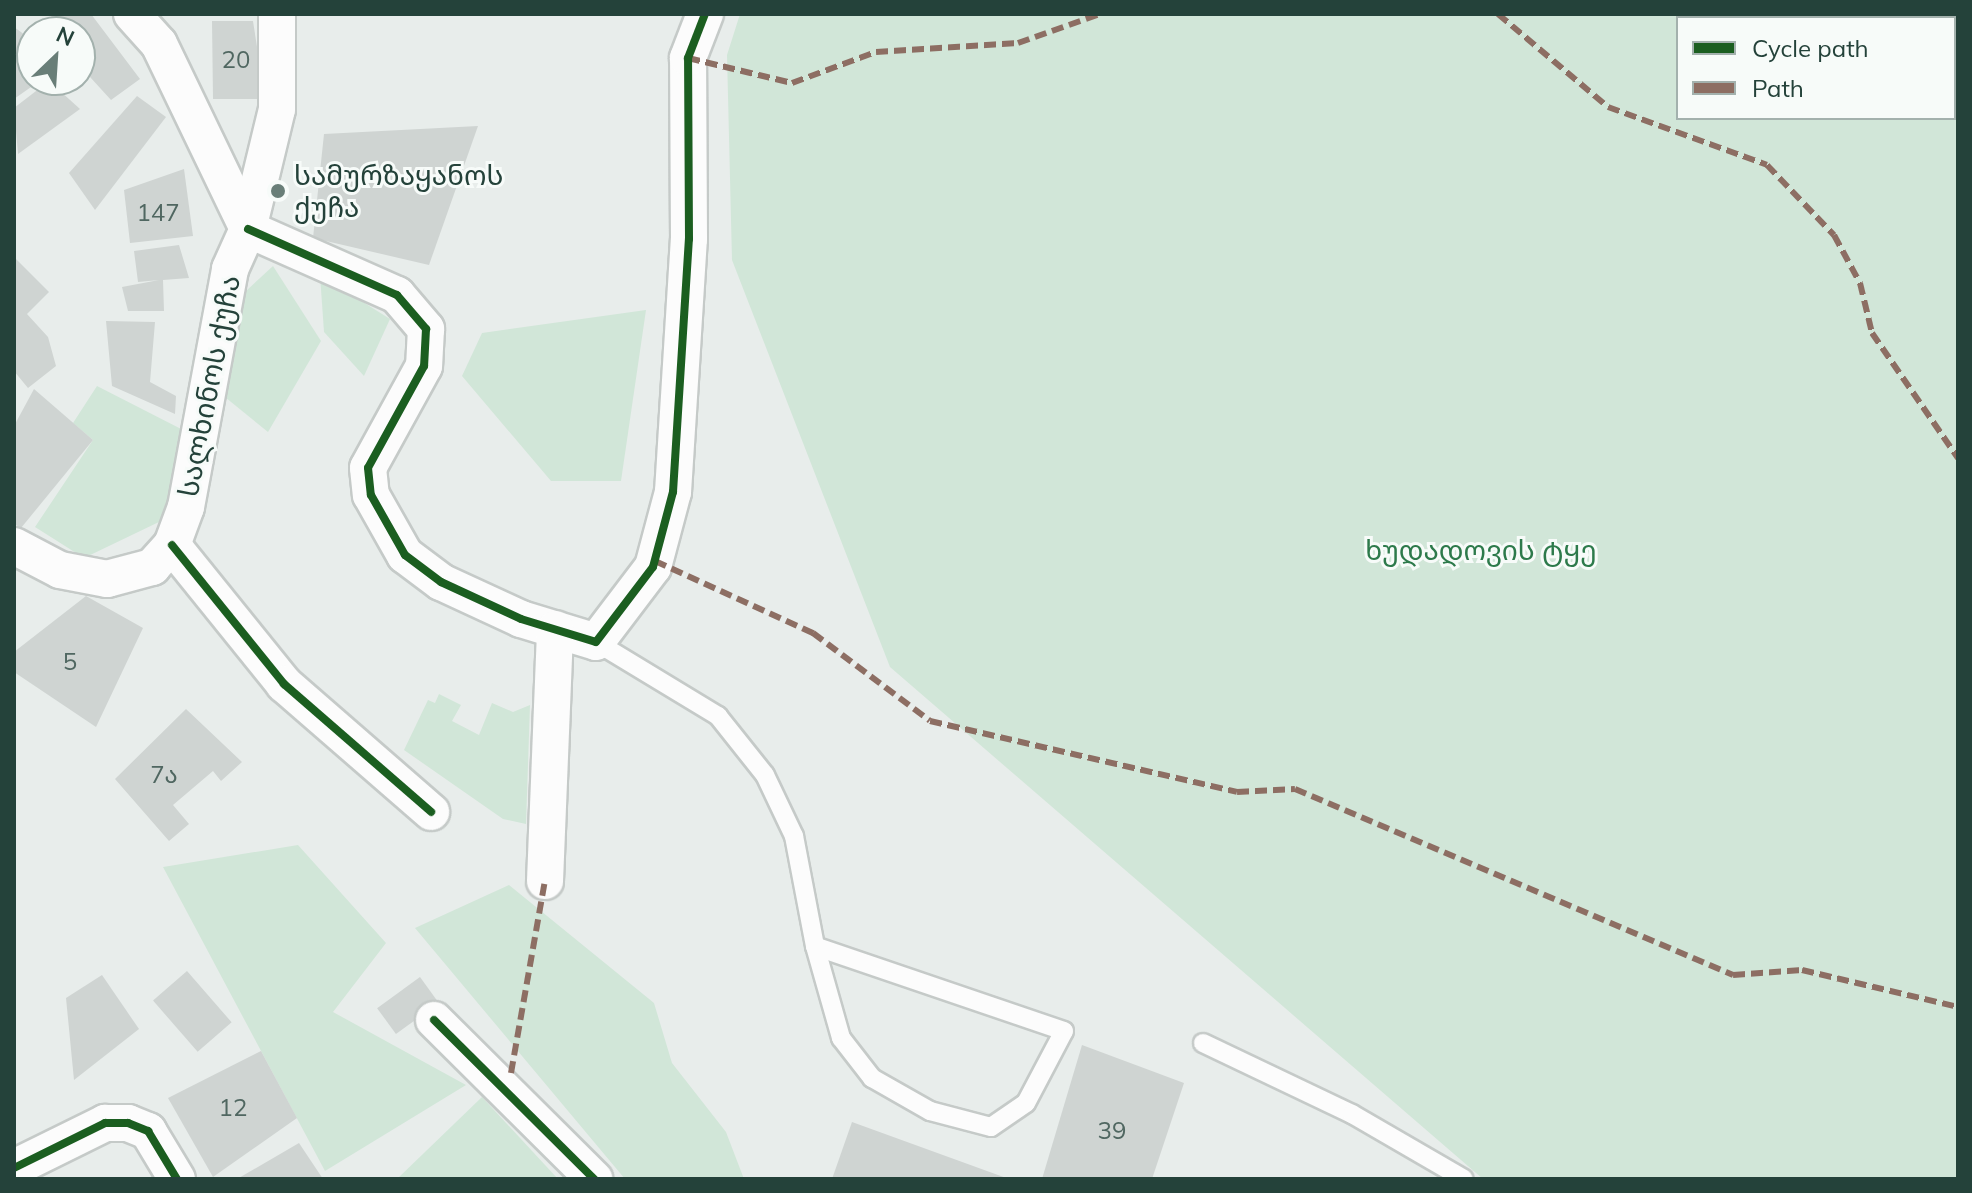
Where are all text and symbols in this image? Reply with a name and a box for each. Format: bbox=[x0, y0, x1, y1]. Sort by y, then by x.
north arrow bbox=[16, 16, 96, 96]
legend bbox=[1676, 16, 1956, 120]
text: N bbox=[52, 20, 79, 52]
text: Cycle path bbox=[1752, 33, 1869, 63]
house number: 20 bbox=[222, 46, 250, 74]
text: Path bbox=[1752, 73, 1804, 103]
place label: სამურზაყანოს ქუჩა bbox=[294, 158, 503, 224]
marker: სამურზაყანოს ქუჩა bbox=[269, 182, 287, 200]
house number: 147 bbox=[136, 199, 180, 227]
street label: სალხინოს ქუჩა bbox=[171, 272, 247, 500]
park label: ხუდადოვის ტყე bbox=[1365, 533, 1597, 567]
house number: 5 bbox=[63, 648, 77, 676]
house number: 7ა bbox=[150, 761, 178, 789]
house number: 12 bbox=[219, 1094, 247, 1122]
house number: 39 bbox=[1098, 1117, 1126, 1145]

